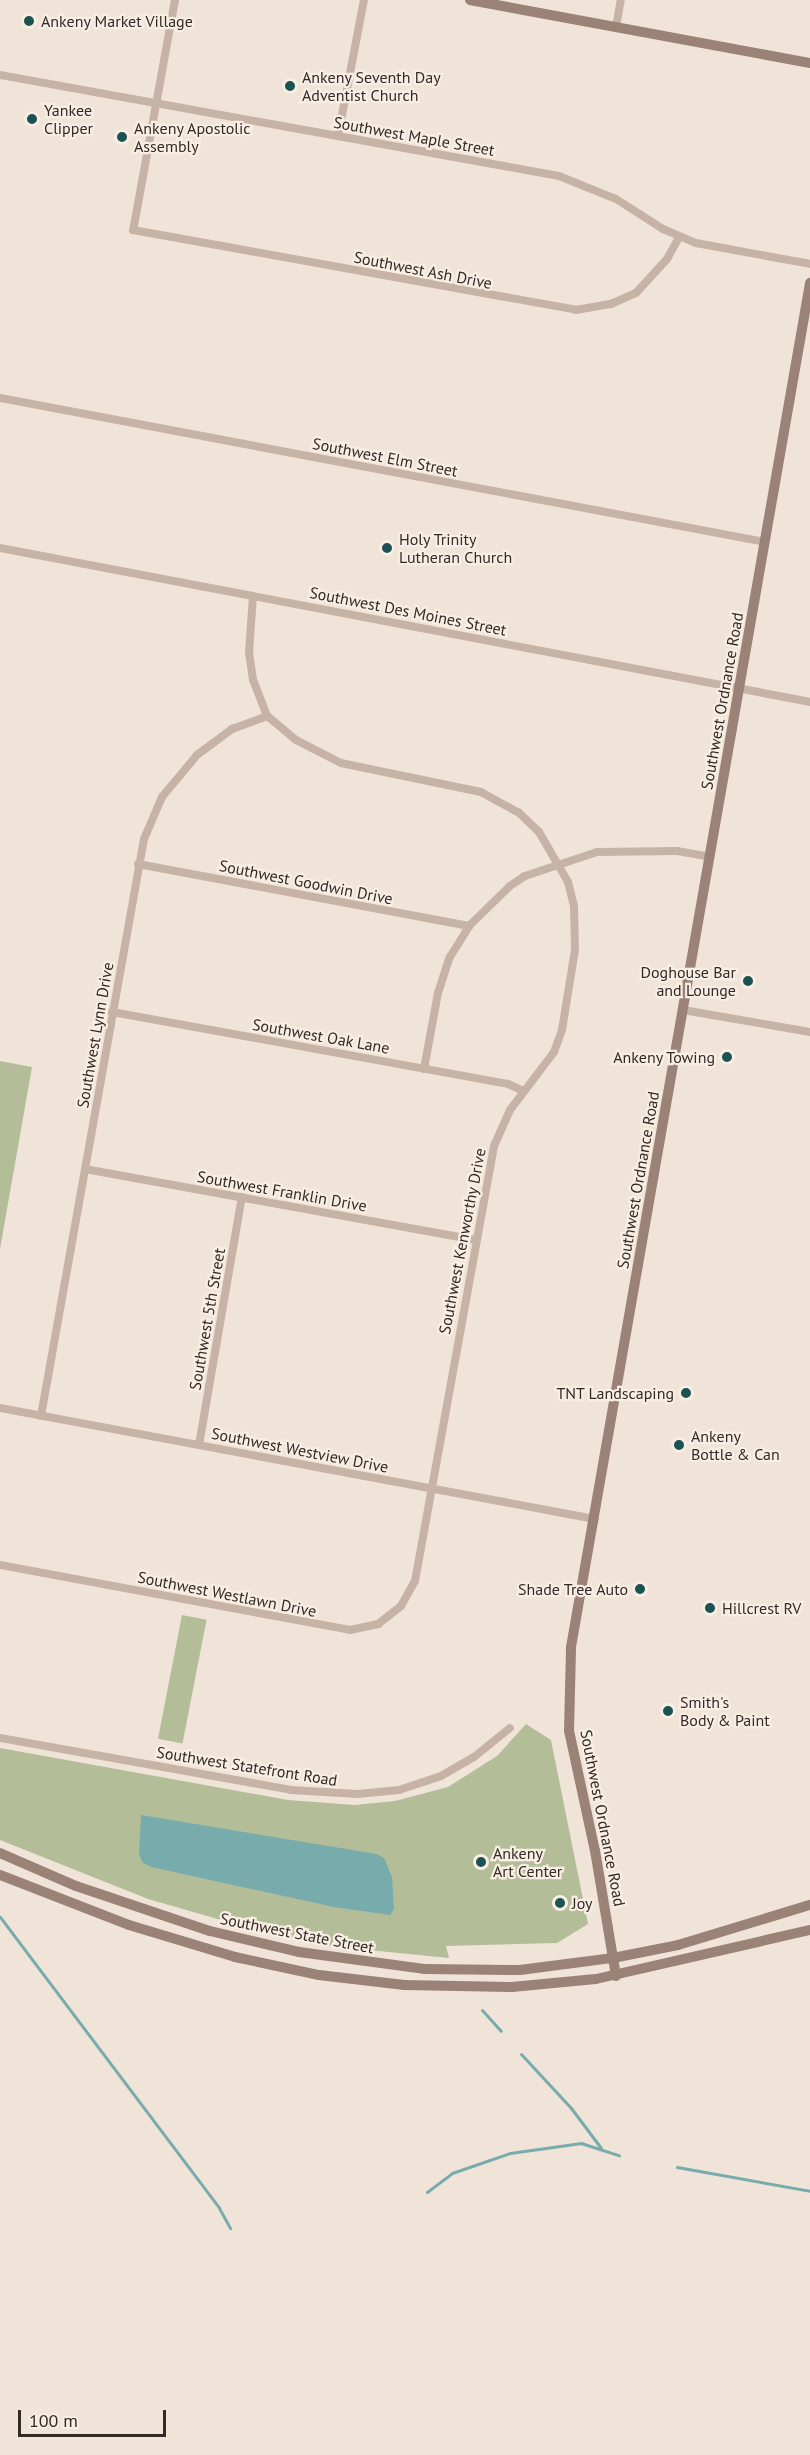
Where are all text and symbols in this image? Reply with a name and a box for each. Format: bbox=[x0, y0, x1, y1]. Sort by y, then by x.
place label: Ankeny Market Village bbox=[41, 11, 194, 31]
marker: Ankeny Market Village bbox=[22, 14, 36, 28]
place label: Ankeny Seventh Day Adventist Church bbox=[302, 67, 441, 105]
marker: Ankeny Seventh Day Adventist Church bbox=[283, 79, 297, 93]
place label: Yankee Clipper bbox=[44, 100, 93, 138]
marker: Yankee Clipper bbox=[25, 112, 39, 126]
street label: Southwest Maple Street bbox=[332, 112, 496, 160]
place label: Ankeny Apostolic Assembly bbox=[134, 118, 252, 156]
marker: Ankeny Apostolic Assembly bbox=[115, 130, 129, 144]
street label: Southwest Ash Drive bbox=[352, 247, 494, 293]
street label: Southwest Elm Street bbox=[311, 434, 459, 480]
place label: Holy Trinity Lutheran Church bbox=[399, 529, 512, 567]
marker: Holy Trinity Lutheran Church bbox=[380, 541, 394, 555]
street label: Southwest Des Moines Street bbox=[308, 583, 508, 639]
street label: Southwest Ordnance Road bbox=[697, 611, 747, 791]
street label: Southwest Goodwin Drive bbox=[218, 856, 394, 908]
street label: Southwest Lynn Drive bbox=[73, 961, 117, 1109]
place label: Doghouse Bar and Lounge bbox=[641, 962, 736, 1000]
marker: Doghouse Bar and Lounge bbox=[741, 974, 755, 988]
street label: Southwest Oak Lane bbox=[251, 1014, 391, 1058]
place label: Ankeny Towing bbox=[612, 1047, 715, 1067]
marker: Ankeny Towing bbox=[720, 1050, 734, 1064]
street label: Southwest Ordnance Road bbox=[613, 1090, 663, 1270]
street label: Southwest Kenworthy Drive bbox=[434, 1146, 490, 1336]
street label: Southwest Franklin Drive bbox=[196, 1167, 368, 1215]
street label: Southwest 5th Street bbox=[185, 1246, 229, 1392]
place label: TNT Landscaping bbox=[556, 1383, 674, 1403]
marker: TNT Landscaping bbox=[679, 1386, 693, 1400]
street label: Southwest Westview Drive bbox=[209, 1423, 391, 1477]
place label: Ankeny Bottle & Can bbox=[691, 1426, 780, 1464]
marker: Ankeny Bottle & Can bbox=[672, 1438, 686, 1452]
street label: Southwest Westlawn Drive bbox=[136, 1567, 318, 1621]
place label: Shade Tree Auto bbox=[517, 1579, 628, 1599]
marker: Shade Tree Auto bbox=[633, 1582, 647, 1596]
place label: Hillcrest RV bbox=[722, 1598, 801, 1618]
marker: Hillcrest RV bbox=[703, 1601, 717, 1615]
place label: Smith's Body & Paint bbox=[680, 1692, 770, 1730]
marker: Smith's Body & Paint bbox=[661, 1704, 675, 1718]
street label: Southwest Ordnance Road bbox=[576, 1728, 630, 1908]
street label: Southwest Statefront Road bbox=[155, 1742, 339, 1790]
place label: Ankeny Art Center bbox=[493, 1843, 562, 1881]
marker: Ankeny Art Center bbox=[474, 1855, 488, 1869]
place label: Joy bbox=[572, 1893, 592, 1913]
marker: Joy bbox=[553, 1896, 567, 1910]
street label: Southwest State Street bbox=[218, 1909, 376, 1957]
scale bar bbox=[21, 2398, 170, 2436]
text: 100 m bbox=[29, 2409, 78, 2432]

